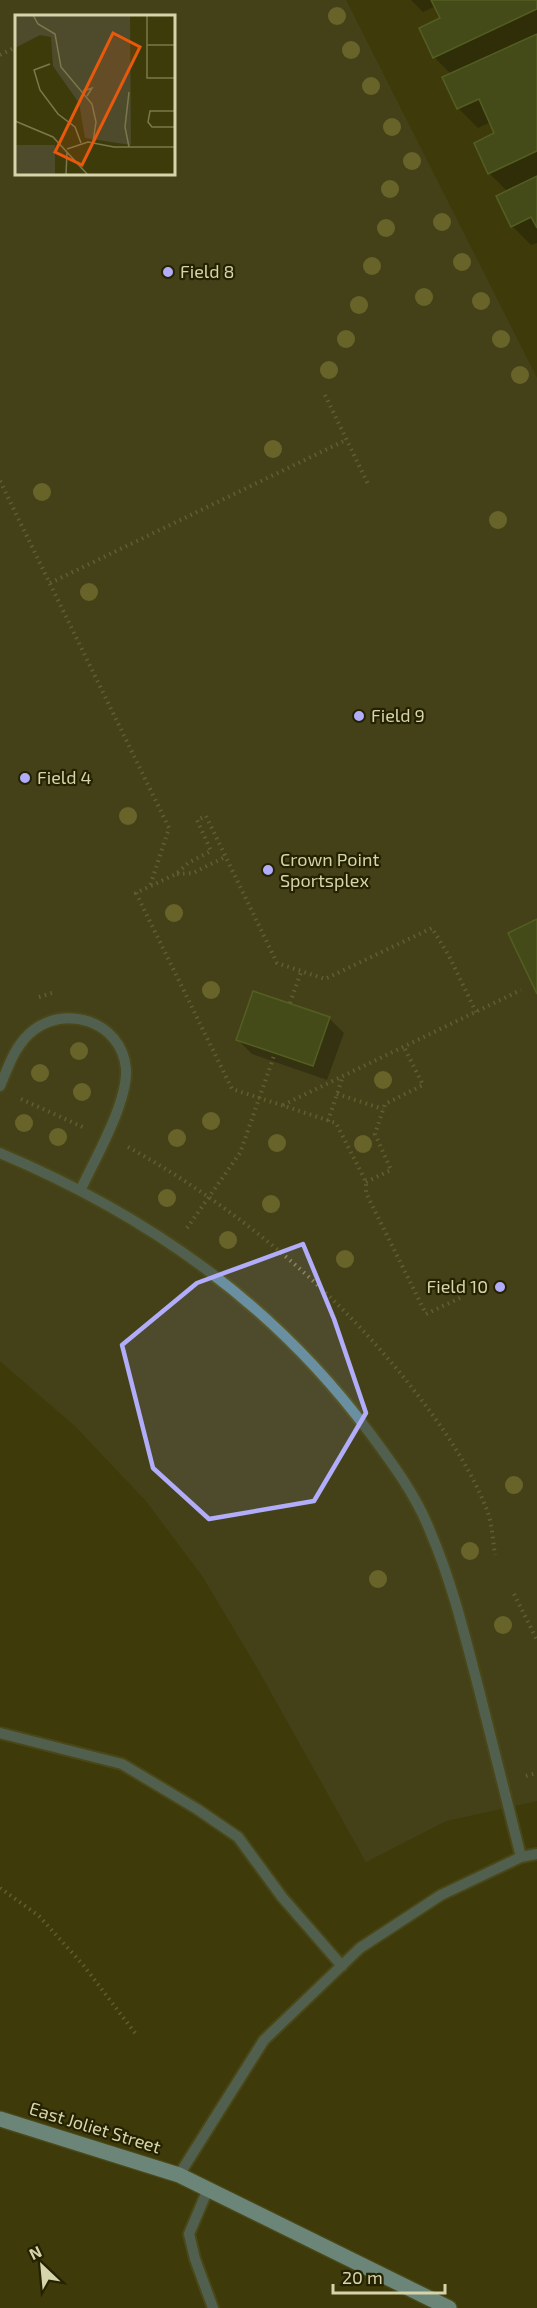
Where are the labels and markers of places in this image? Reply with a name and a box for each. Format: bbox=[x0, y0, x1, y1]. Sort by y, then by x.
place label: Field 8 bbox=[180, 260, 234, 282]
marker: Field 8 bbox=[161, 265, 175, 279]
place label: Field 9 bbox=[371, 704, 425, 726]
marker: Field 9 bbox=[352, 709, 366, 723]
place label: Field 4 bbox=[37, 766, 92, 788]
marker: Field 4 bbox=[18, 771, 32, 785]
place label: Crown Point Sportsplex bbox=[280, 848, 379, 891]
marker: Crown Point Sportsplex bbox=[261, 863, 275, 877]
place label: Field 10 bbox=[426, 1275, 488, 1297]
marker: Field 10 bbox=[493, 1280, 507, 1294]

